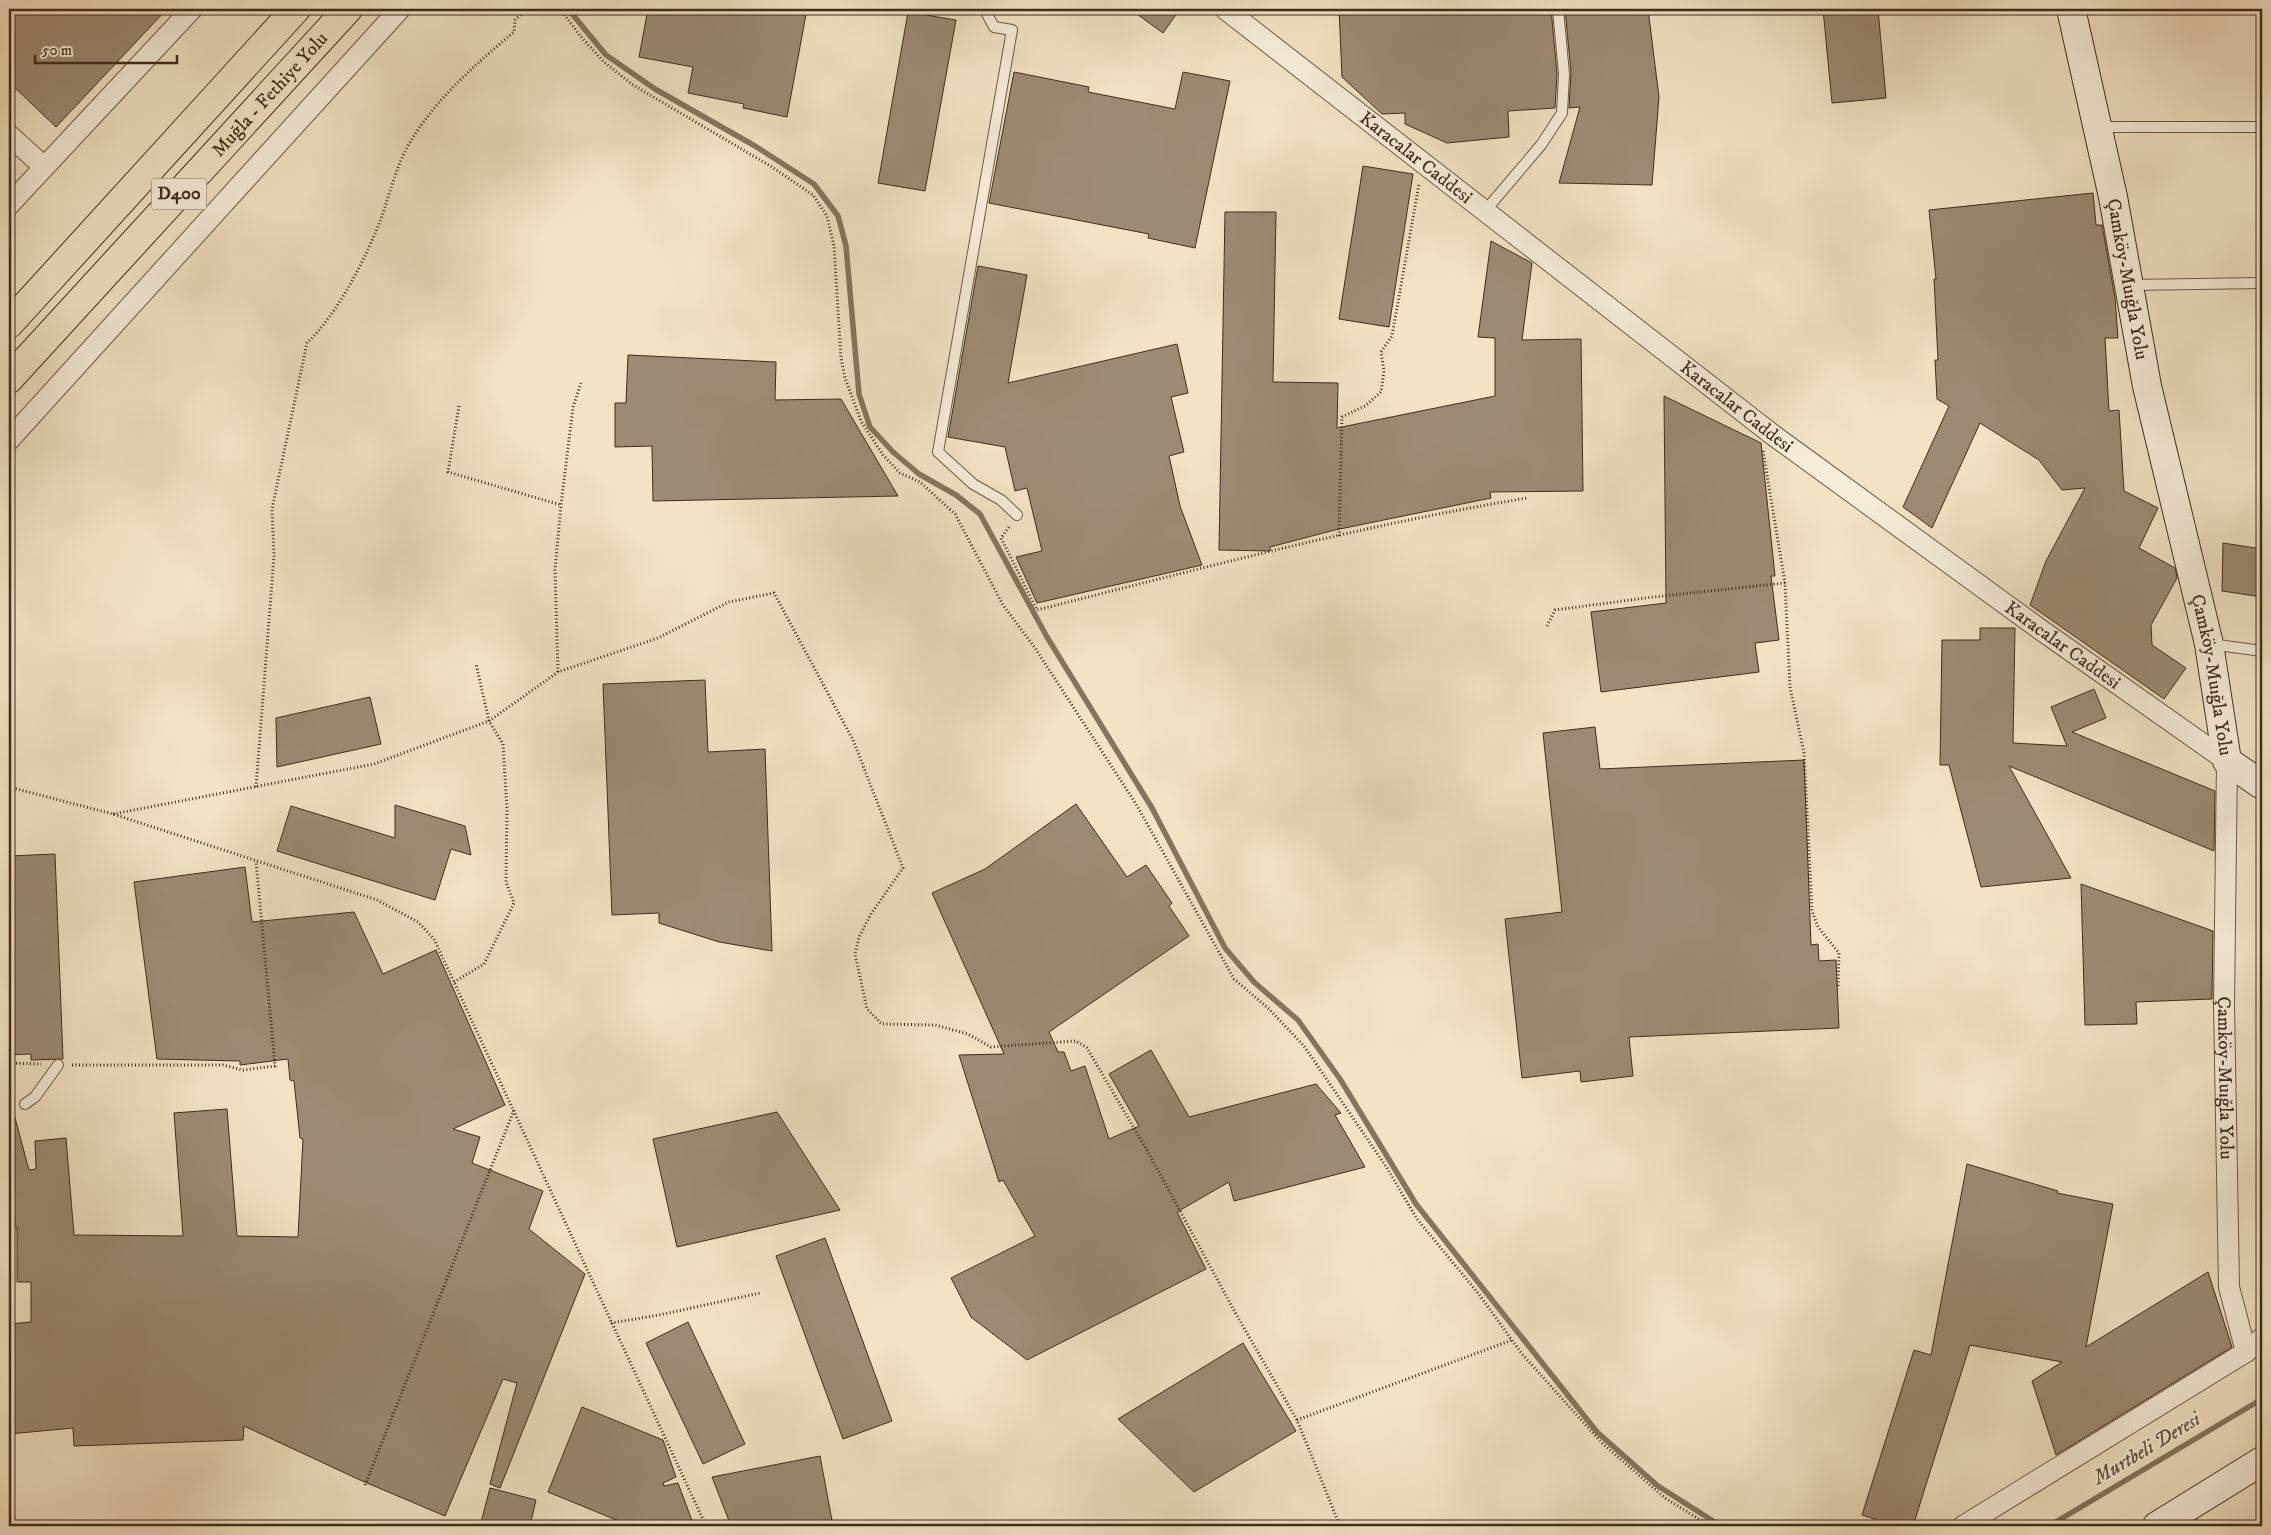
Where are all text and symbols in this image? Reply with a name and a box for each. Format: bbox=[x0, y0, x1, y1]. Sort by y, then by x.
street label: Muğla - Fethiye Yolu bbox=[207, 27, 333, 162]
scale bar bbox=[35, 32, 178, 64]
text: 50 m bbox=[42, 41, 72, 60]
street label: Karacalar Caddesi bbox=[1355, 107, 1477, 209]
road number: D400 bbox=[152, 178, 206, 210]
street label: Çamköy-Muığla Yolu bbox=[2102, 197, 2154, 361]
street label: Karacalar Caddesi bbox=[1676, 356, 1798, 457]
street label: Çamköy-Muığla Yolu bbox=[2186, 592, 2237, 757]
street label: Karacalar Caddesi bbox=[2000, 596, 2125, 694]
street label: Çamköy-Muığla Yolu bbox=[2212, 996, 2238, 1160]
water label: Murtbeli Deresi bbox=[2087, 1406, 2207, 1492]

